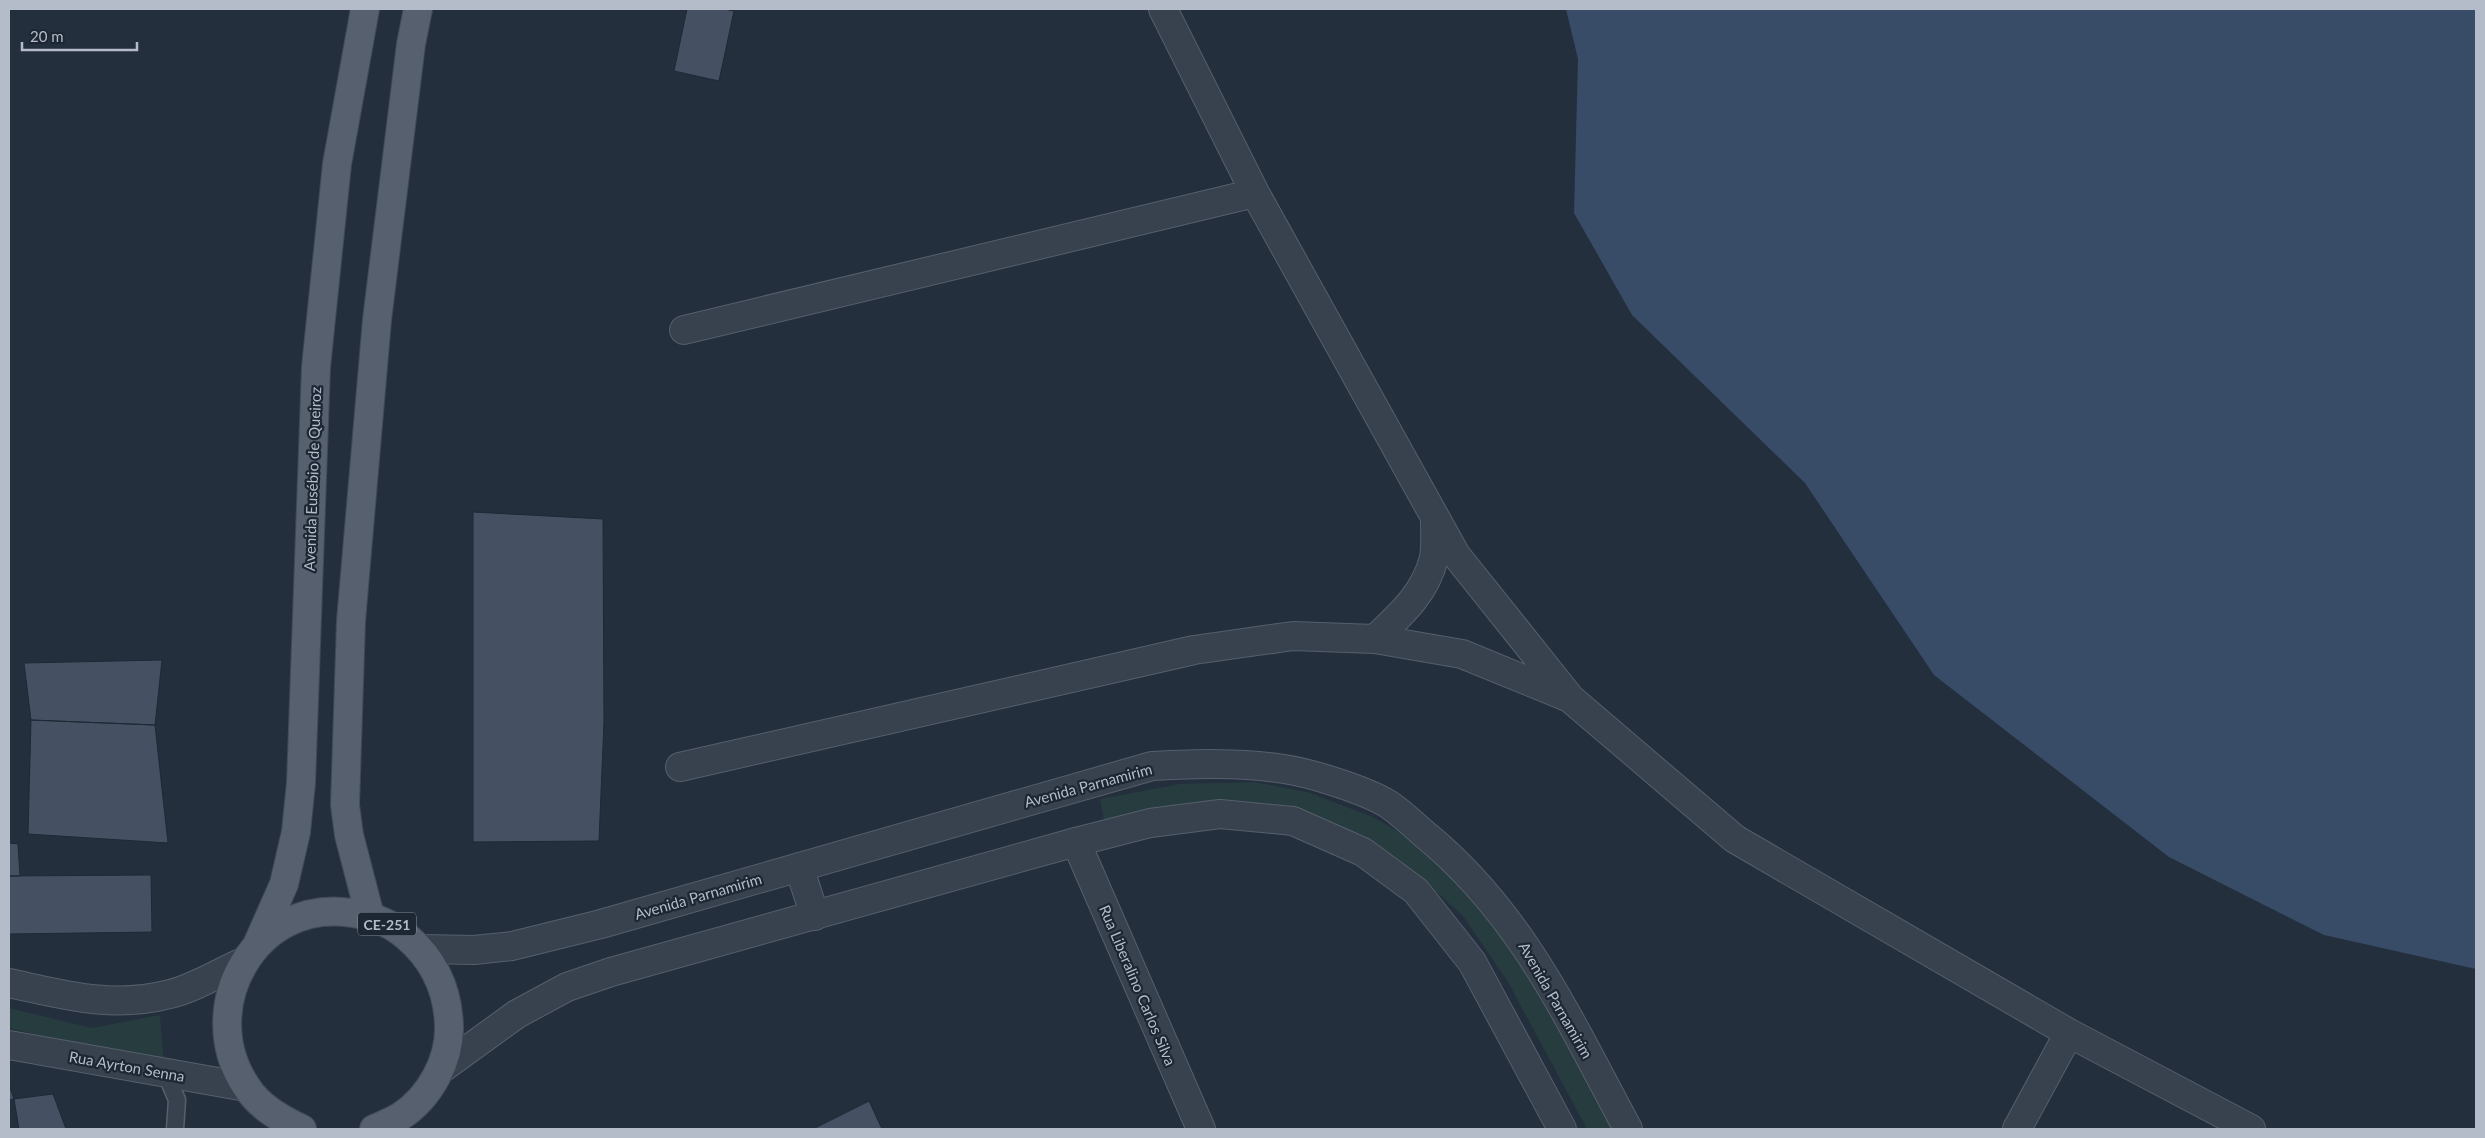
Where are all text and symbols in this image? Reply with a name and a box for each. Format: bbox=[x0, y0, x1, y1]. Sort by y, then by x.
scale bar bbox=[22, 20, 138, 52]
text: 20 m bbox=[30, 27, 64, 45]
street label: Avenida Eusébio de Queiroz bbox=[300, 386, 324, 571]
street label: Avenida Parnamirim bbox=[1022, 759, 1154, 811]
street label: Avenida Parnamirim bbox=[632, 869, 764, 923]
street label: Rua Liberalino Carlos Silva bbox=[1096, 902, 1180, 1068]
road number: CE-251 bbox=[358, 912, 416, 936]
street label: Avenida Parnamirim bbox=[1515, 939, 1597, 1061]
street label: Rua Ayrton Senna bbox=[68, 1047, 186, 1085]

